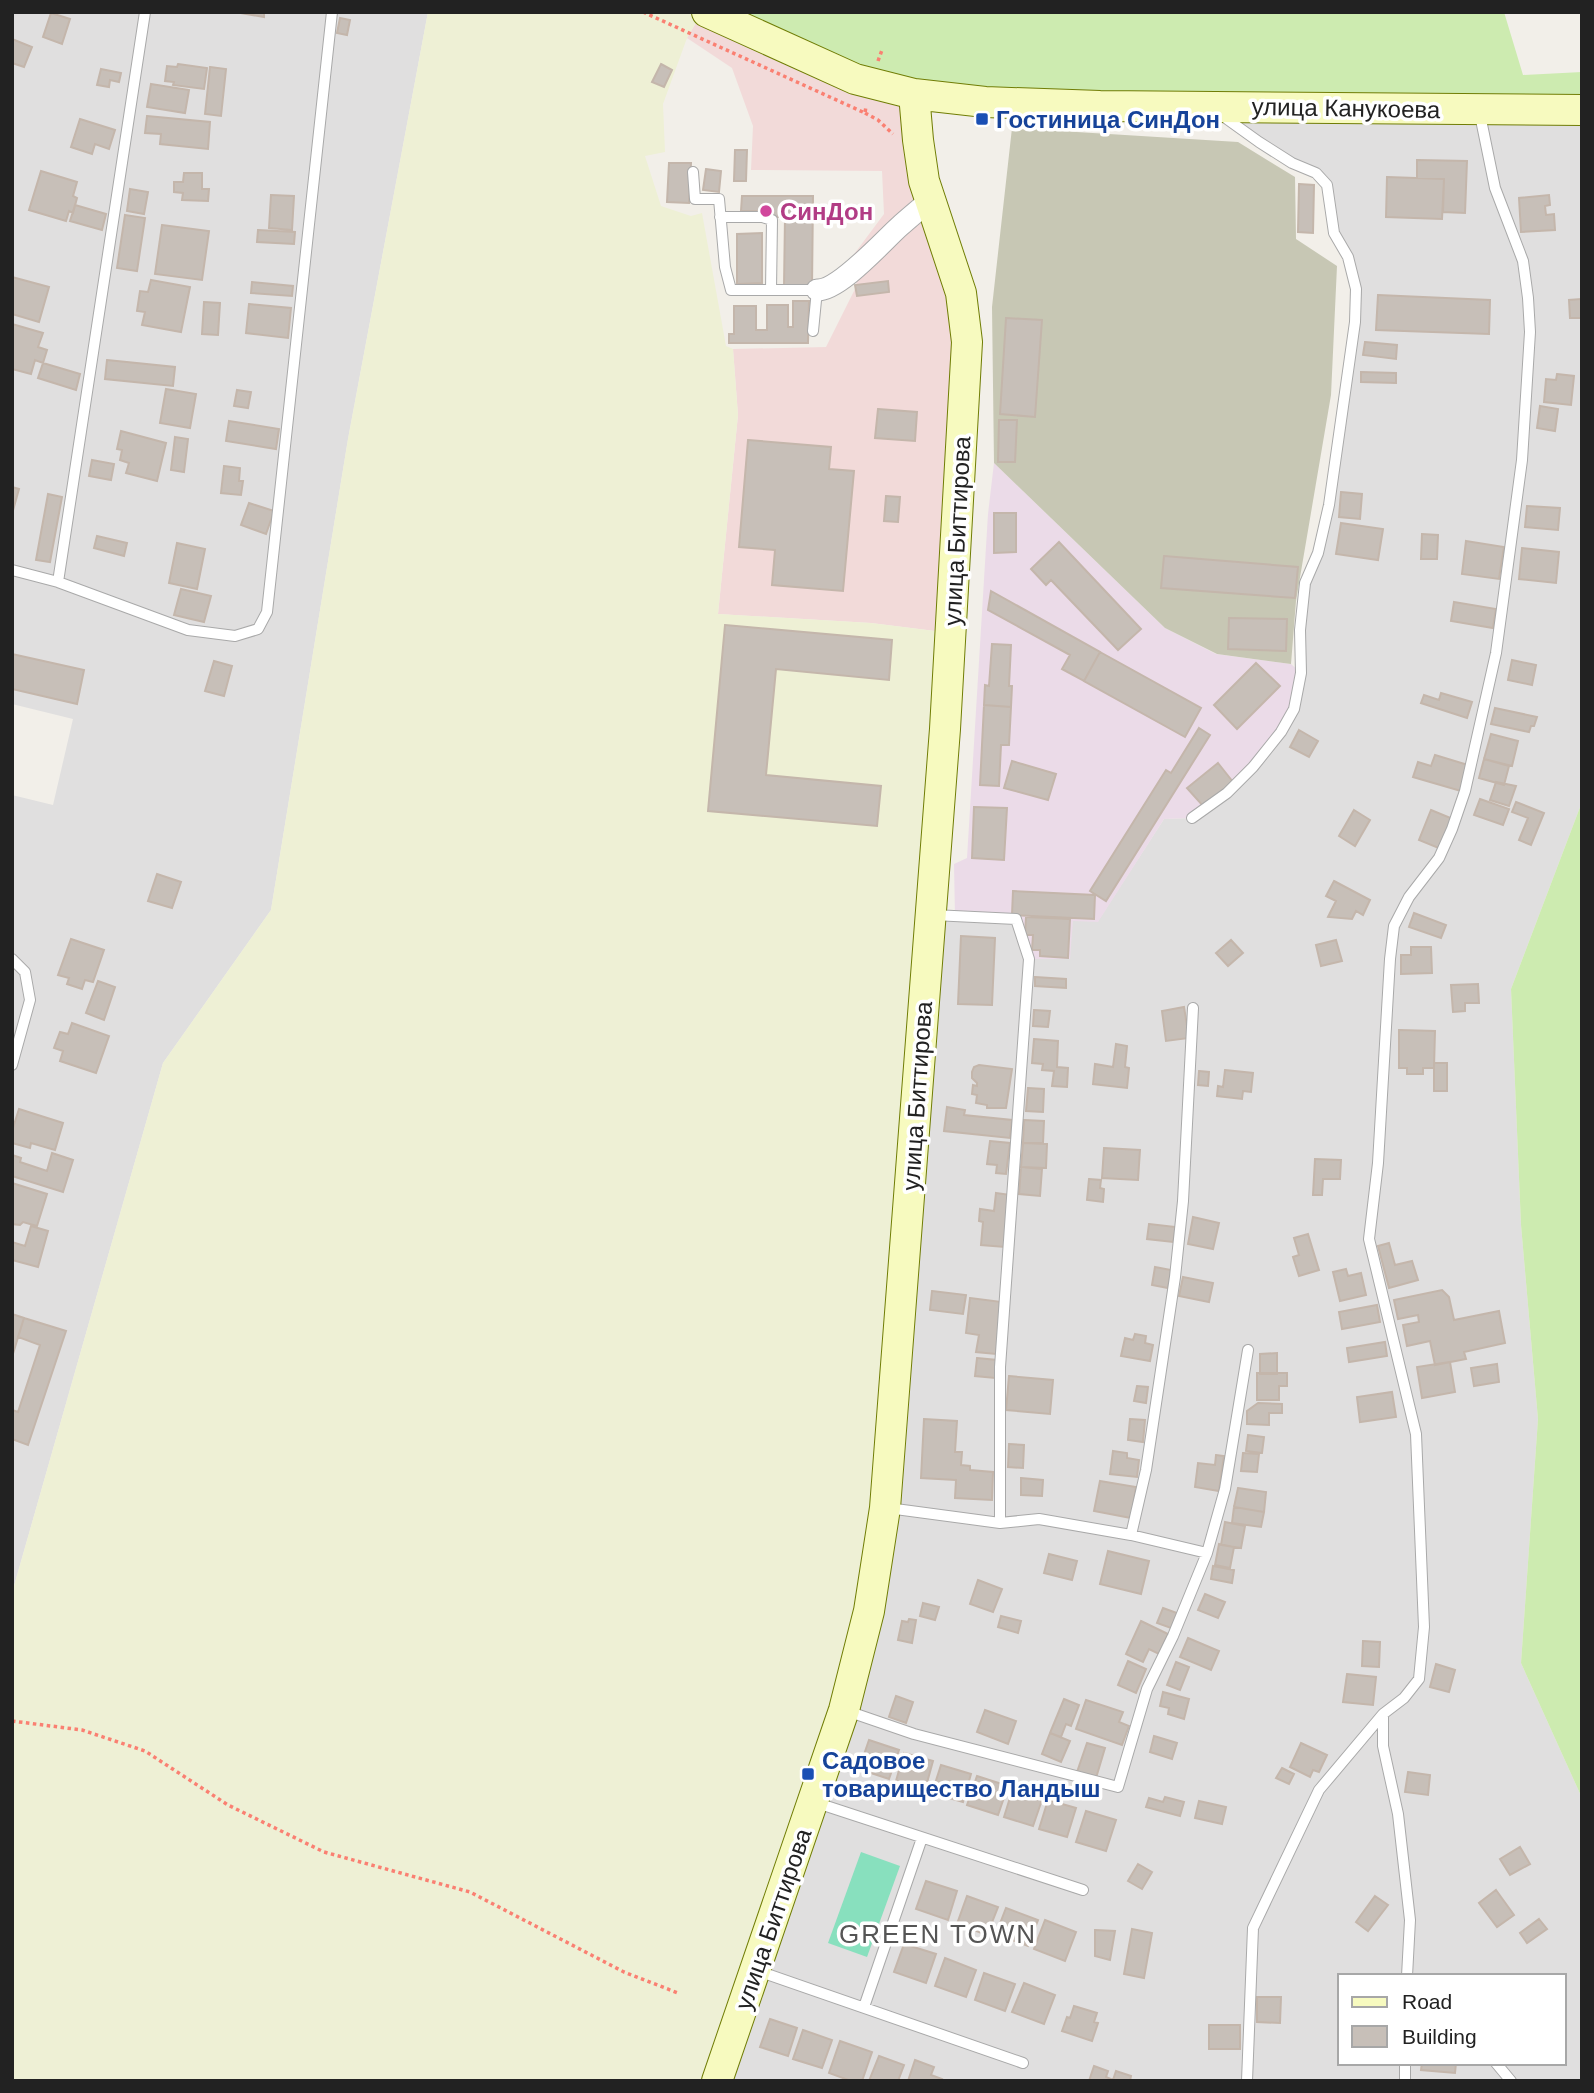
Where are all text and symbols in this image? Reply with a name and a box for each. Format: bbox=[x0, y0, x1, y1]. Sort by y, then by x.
street label: улица Канукоева bbox=[1252, 93, 1441, 123]
place label: Гостиница СинДон bbox=[996, 106, 1220, 133]
marker: Гостиница СинДон bbox=[974, 111, 990, 127]
place label: СинДон bbox=[780, 198, 873, 225]
marker: СинДон bbox=[758, 203, 774, 219]
street label: улица Биттирова bbox=[939, 435, 975, 626]
street label: улица Биттирова bbox=[897, 1000, 937, 1192]
place label: Садовое товарищество Ландыш bbox=[822, 1747, 1100, 1802]
marker: Садовое товарищество Ландыш bbox=[800, 1766, 816, 1782]
street label: улица Биттирова bbox=[729, 1824, 817, 2013]
district label: GREEN TOWN bbox=[839, 1919, 1037, 1949]
legend bbox=[1338, 1974, 1566, 2065]
text: Road bbox=[1402, 1990, 1452, 2013]
text: Building bbox=[1402, 2025, 1477, 2048]

